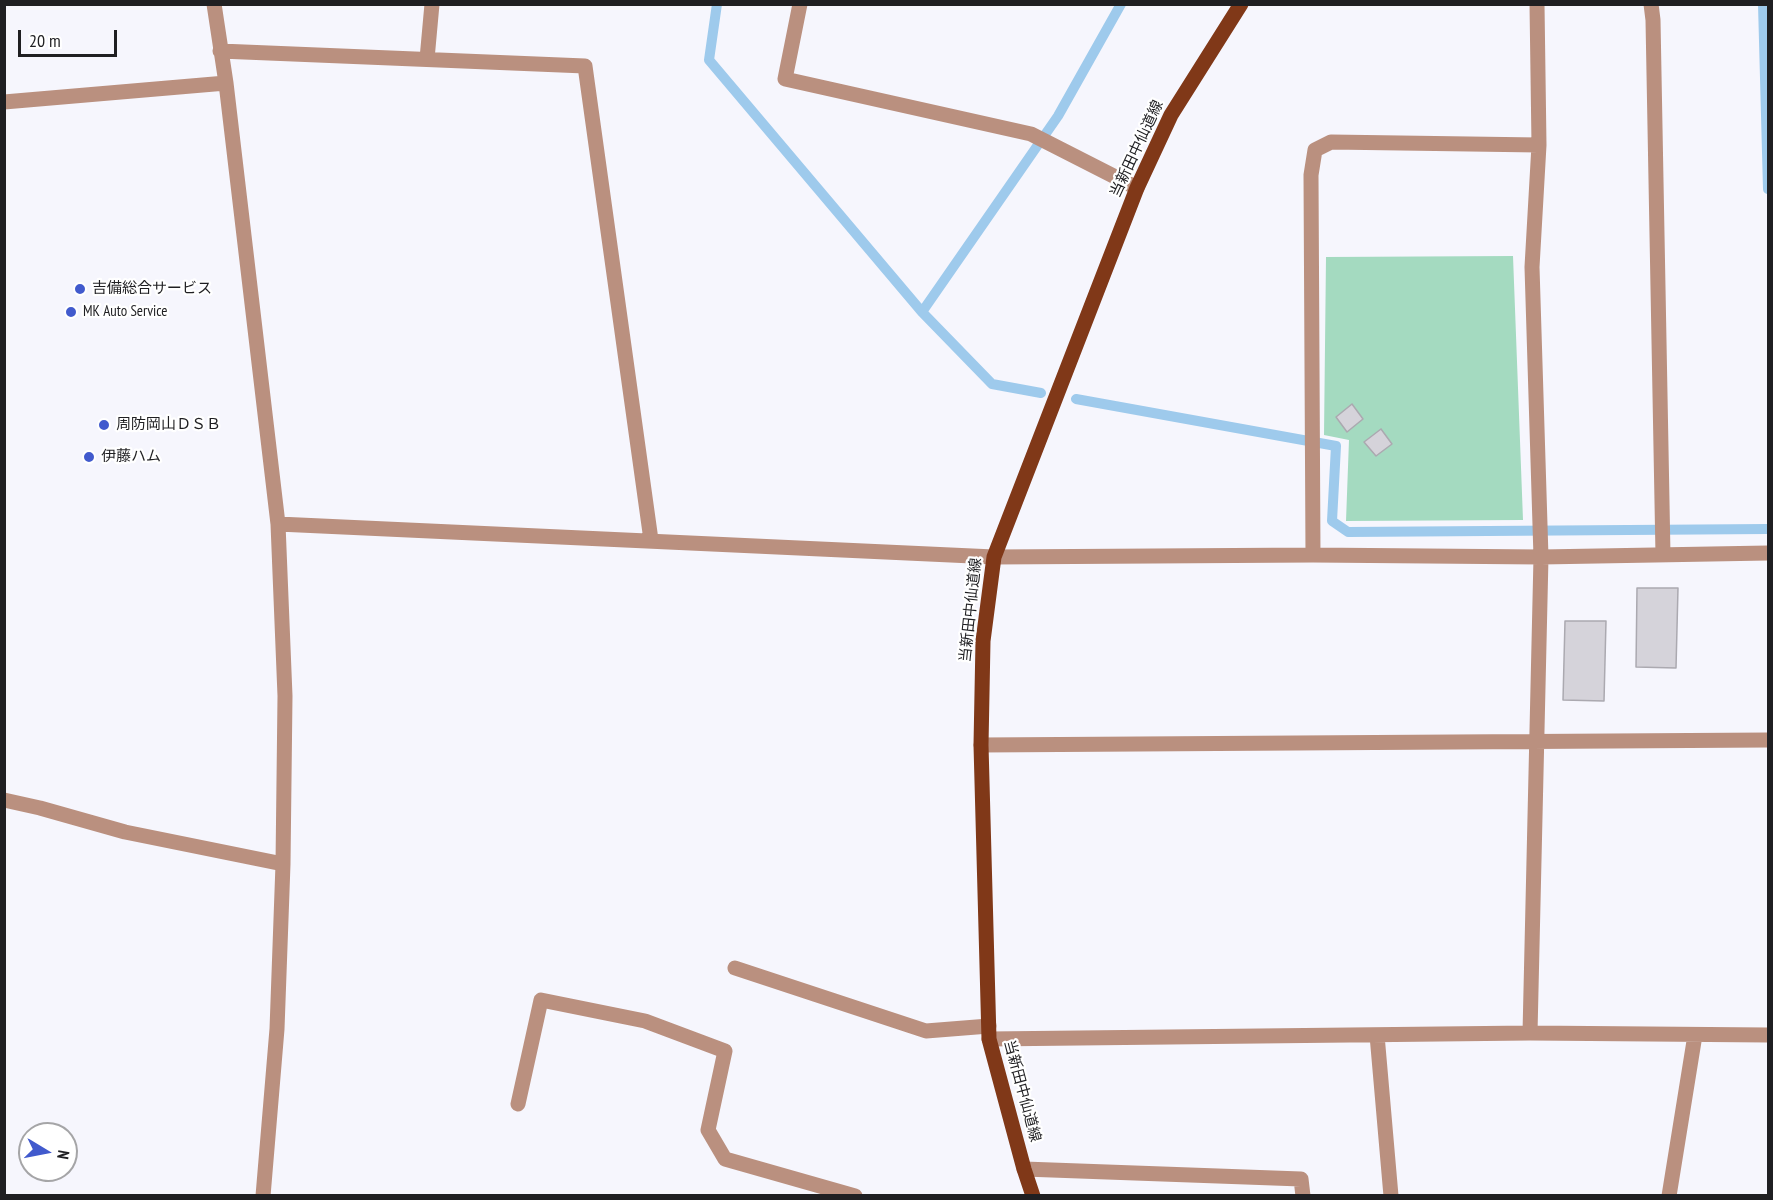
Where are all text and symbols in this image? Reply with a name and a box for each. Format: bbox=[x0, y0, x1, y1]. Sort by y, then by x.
scale bar bbox=[21, 18, 120, 56]
text: 20 m bbox=[29, 29, 61, 52]
street label: 当新田中仙道線 bbox=[1107, 98, 1167, 200]
place label: 吉備総合サービス bbox=[92, 280, 212, 298]
marker: 吉備総合サービス bbox=[73, 282, 87, 296]
place label: MK Auto Service bbox=[83, 303, 167, 321]
marker: MK Auto Service bbox=[64, 305, 78, 319]
place label: 周防岡山ＤＳＢ bbox=[116, 416, 221, 434]
marker: 周防岡山ＤＳＢ bbox=[97, 418, 111, 432]
place label: 伊藤ハム bbox=[101, 448, 161, 466]
marker: 伊藤ハム bbox=[82, 450, 96, 464]
street label: 当新田中仙道線 bbox=[957, 557, 985, 663]
street label: 当新田中仙道線 bbox=[1000, 1038, 1044, 1144]
north arrow bbox=[18, 1122, 78, 1182]
text: N bbox=[53, 1149, 74, 1161]

